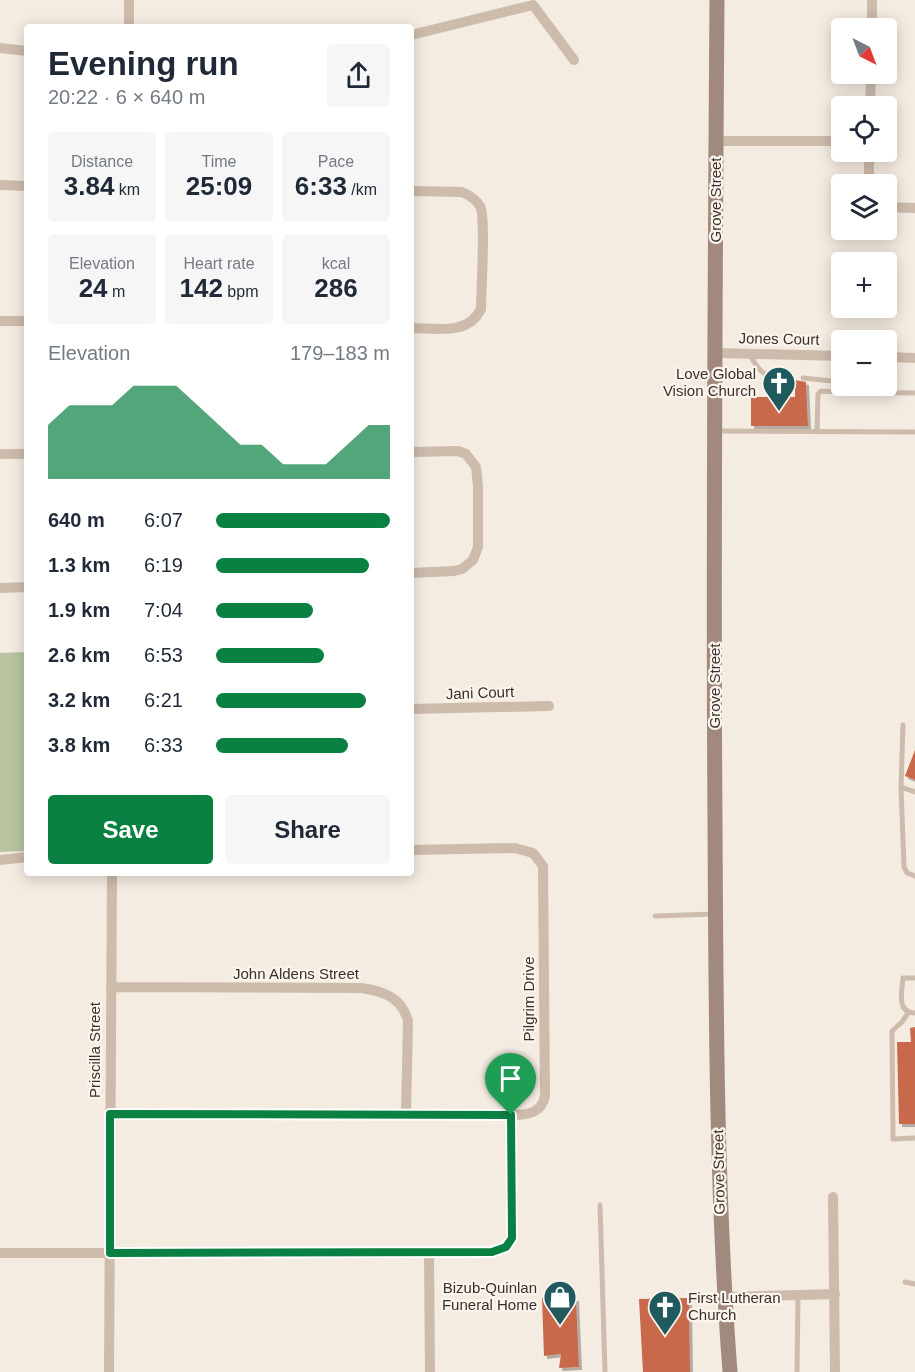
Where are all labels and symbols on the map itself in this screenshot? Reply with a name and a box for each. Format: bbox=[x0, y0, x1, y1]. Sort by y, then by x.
north arrow bbox=[831, 18, 897, 84]
street label: Grove Street bbox=[707, 157, 724, 243]
street label: Jones Court bbox=[738, 329, 820, 348]
place label: Love Global Vision Church bbox=[663, 365, 756, 399]
church icon: Love Global Vision Church bbox=[761, 365, 797, 412]
street label: Grove Street bbox=[706, 643, 723, 729]
street label: Jani Court bbox=[446, 683, 515, 702]
street label: Pilgrim Drive bbox=[520, 956, 537, 1042]
street label: John Aldens Street bbox=[233, 965, 360, 982]
street label: Priscilla Street bbox=[86, 1001, 103, 1098]
pin bbox=[485, 1053, 536, 1115]
street label: Grove Street bbox=[709, 1129, 728, 1215]
place label: Bizub-Quinlan Funeral Home bbox=[442, 1279, 537, 1313]
shop icon: Bizub-Quinlan Funeral Home bbox=[542, 1279, 578, 1326]
church icon: First Lutheran Church bbox=[647, 1289, 683, 1336]
place label: First Lutheran Church bbox=[688, 1289, 781, 1323]

